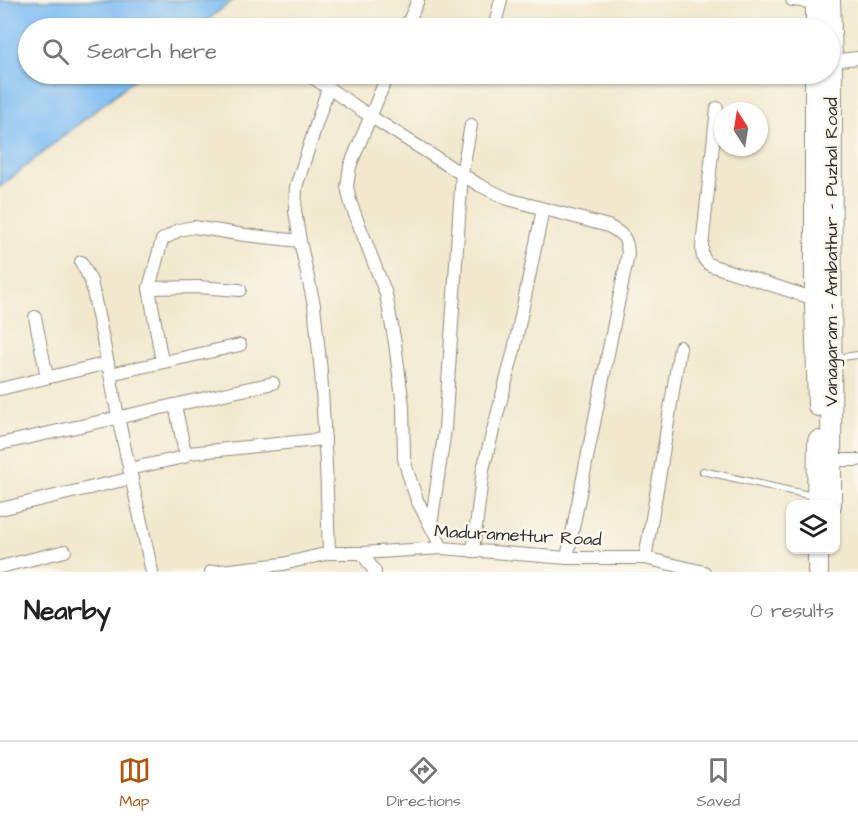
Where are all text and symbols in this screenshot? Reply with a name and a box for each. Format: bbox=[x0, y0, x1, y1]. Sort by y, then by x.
search box bbox=[18, 18, 840, 84]
icon: search bbox=[39, 35, 72, 68]
text: Search here bbox=[87, 36, 217, 67]
street label: Vanagaram - Ambathur - Puzhal Road bbox=[819, 97, 845, 407]
north arrow bbox=[714, 102, 768, 156]
map controls bbox=[786, 500, 840, 554]
button: layers bbox=[786, 500, 840, 554]
street label: Maduramettur Road bbox=[434, 519, 602, 552]
text: Nearby bbox=[24, 593, 111, 629]
text: 0 results bbox=[750, 597, 834, 625]
tab: Map bbox=[118, 754, 151, 812]
tab: Directions bbox=[387, 754, 461, 812]
tab: Saved bbox=[697, 754, 740, 812]

